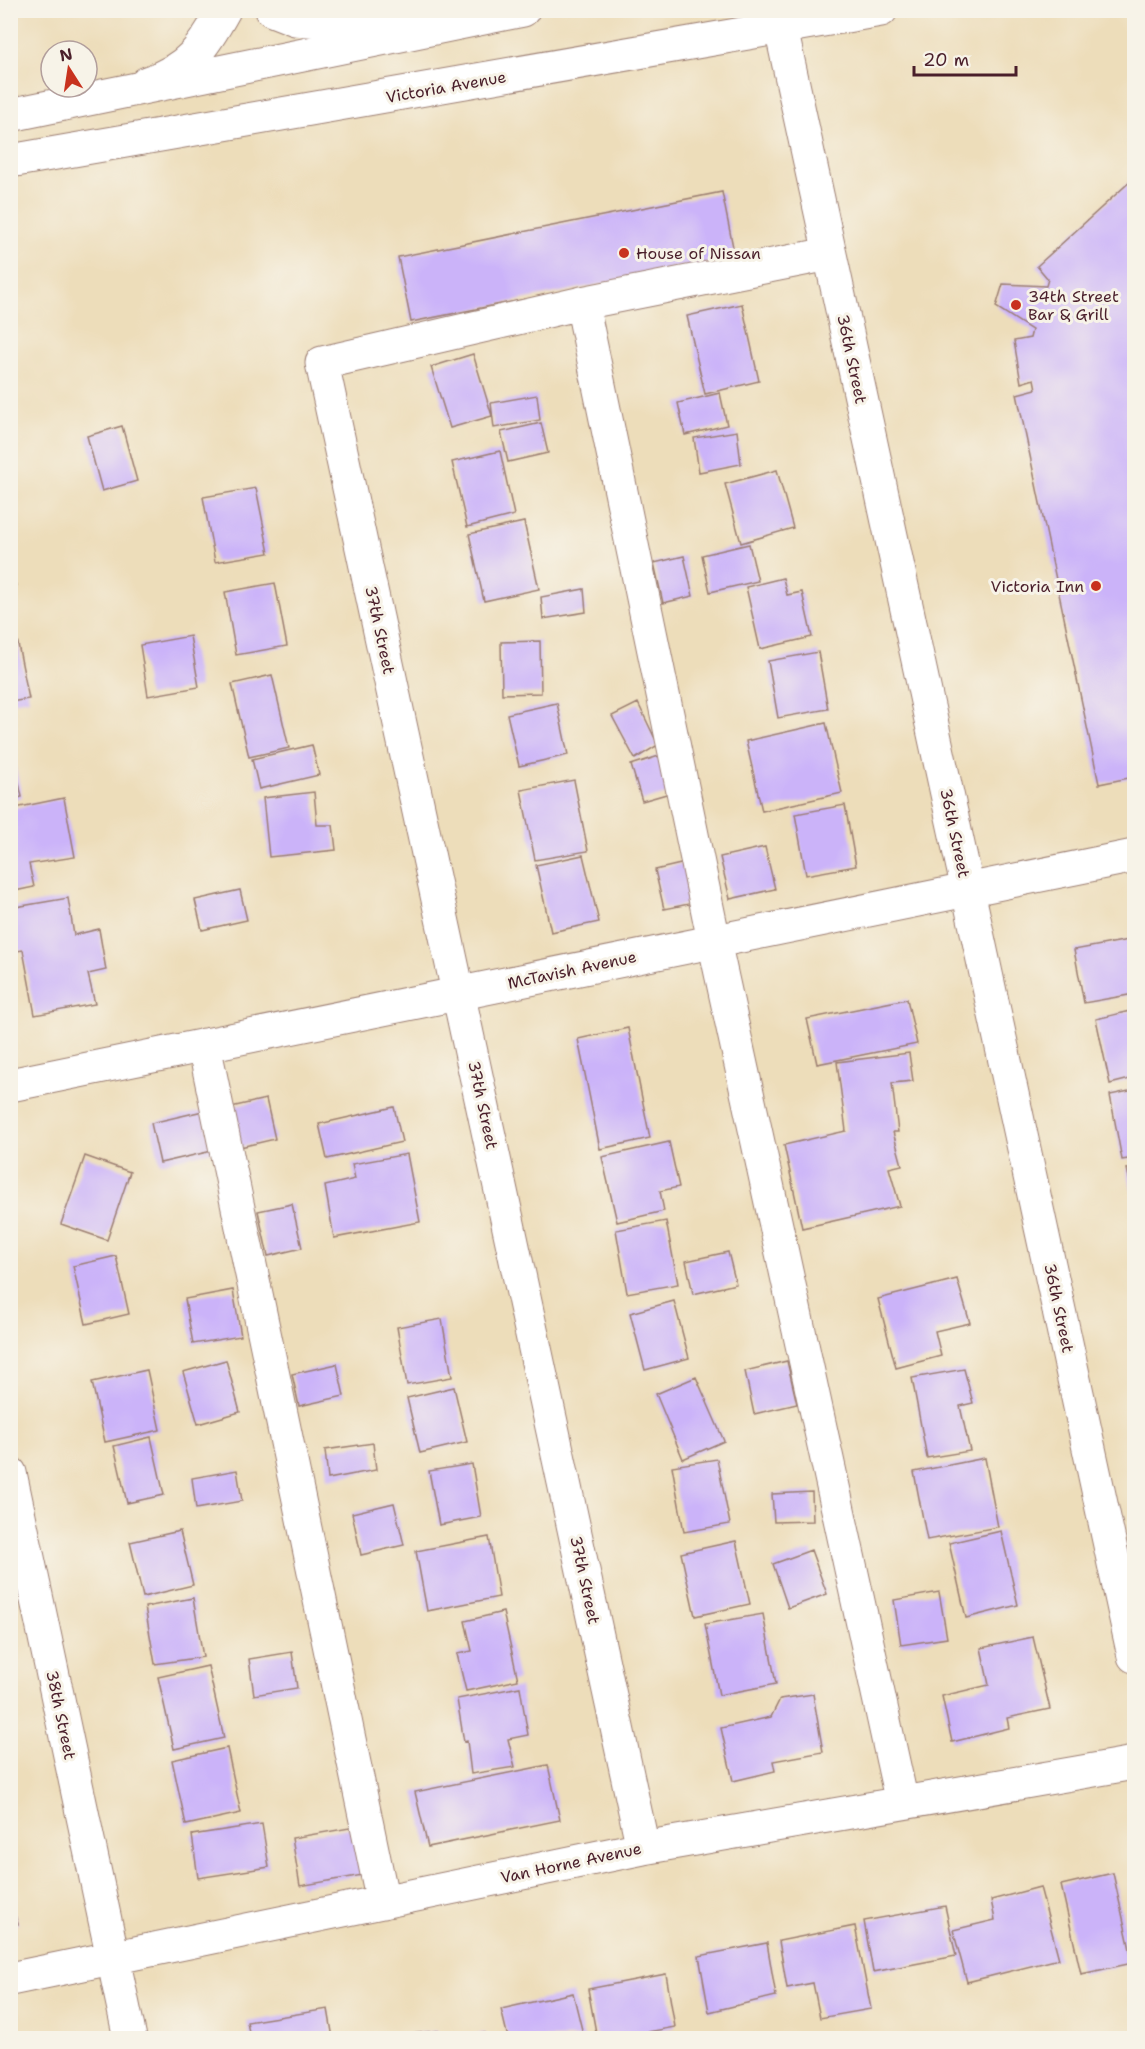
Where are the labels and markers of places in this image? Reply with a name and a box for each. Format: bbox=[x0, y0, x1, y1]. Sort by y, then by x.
place label: House of Nissan bbox=[636, 243, 761, 264]
marker: House of Nissan bbox=[617, 246, 631, 260]
place label: 34th Street Bar & Grill bbox=[1028, 286, 1119, 325]
marker: 34th Street Bar & Grill bbox=[1009, 298, 1023, 312]
place label: Victoria Inn bbox=[991, 576, 1084, 597]
marker: Victoria Inn bbox=[1089, 579, 1103, 593]

